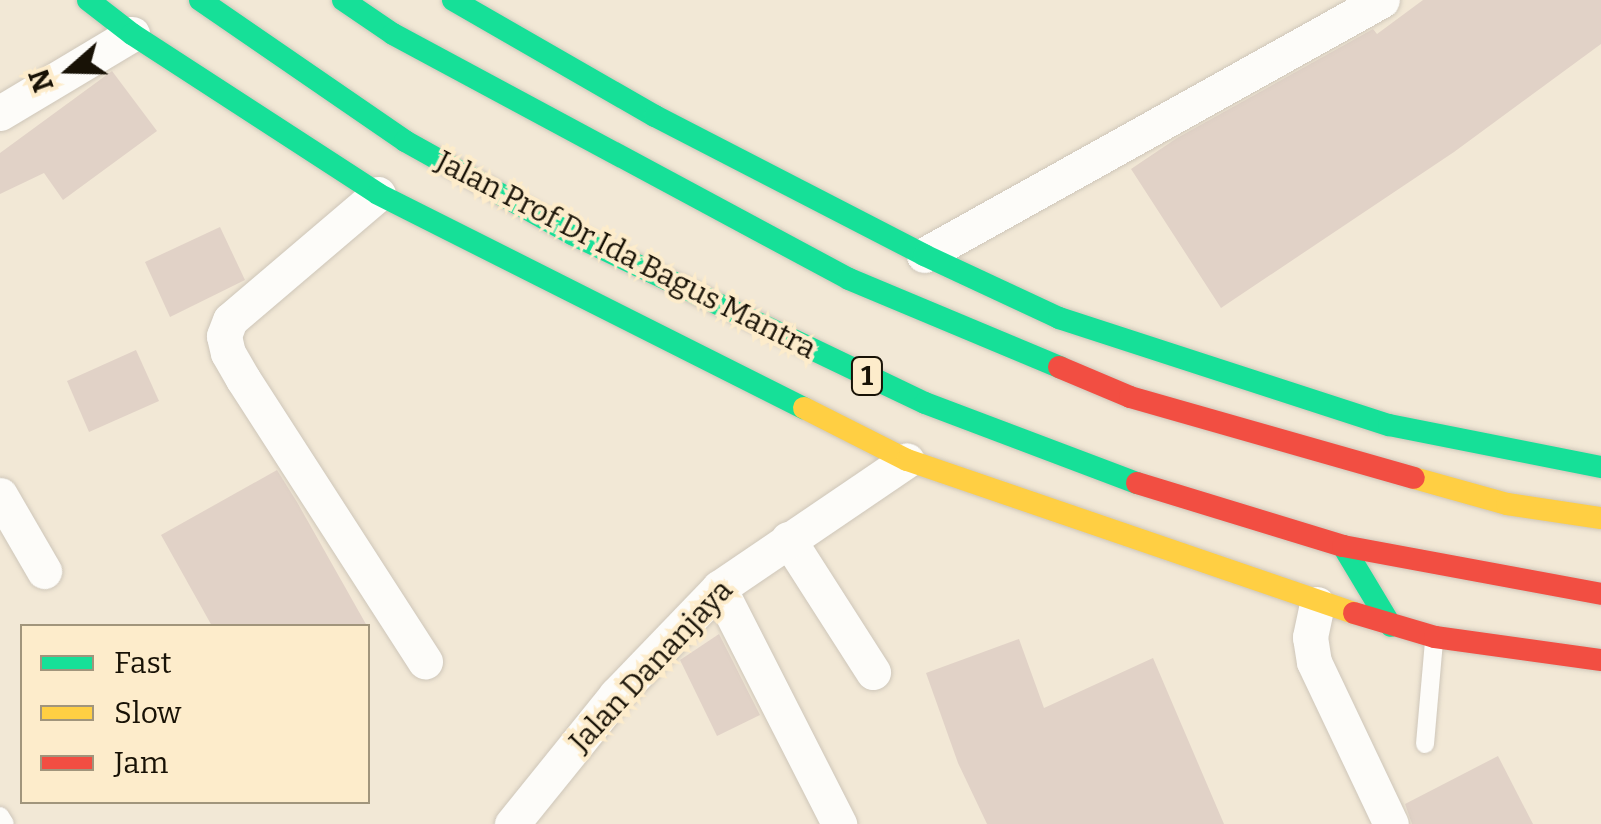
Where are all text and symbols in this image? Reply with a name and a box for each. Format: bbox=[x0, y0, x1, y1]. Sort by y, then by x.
north arrow bbox=[20, 20, 120, 120]
text: N bbox=[22, 65, 61, 96]
street label: Jalan Prof Dr Ida Bagus Mantra bbox=[430, 143, 822, 367]
road number: 1 bbox=[850, 353, 884, 399]
street label: Jalan Dananjaya bbox=[562, 572, 740, 760]
legend bbox=[20, 624, 370, 804]
text: Fast bbox=[114, 645, 172, 681]
text: Slow bbox=[114, 695, 181, 731]
text: Jam bbox=[114, 745, 168, 781]

